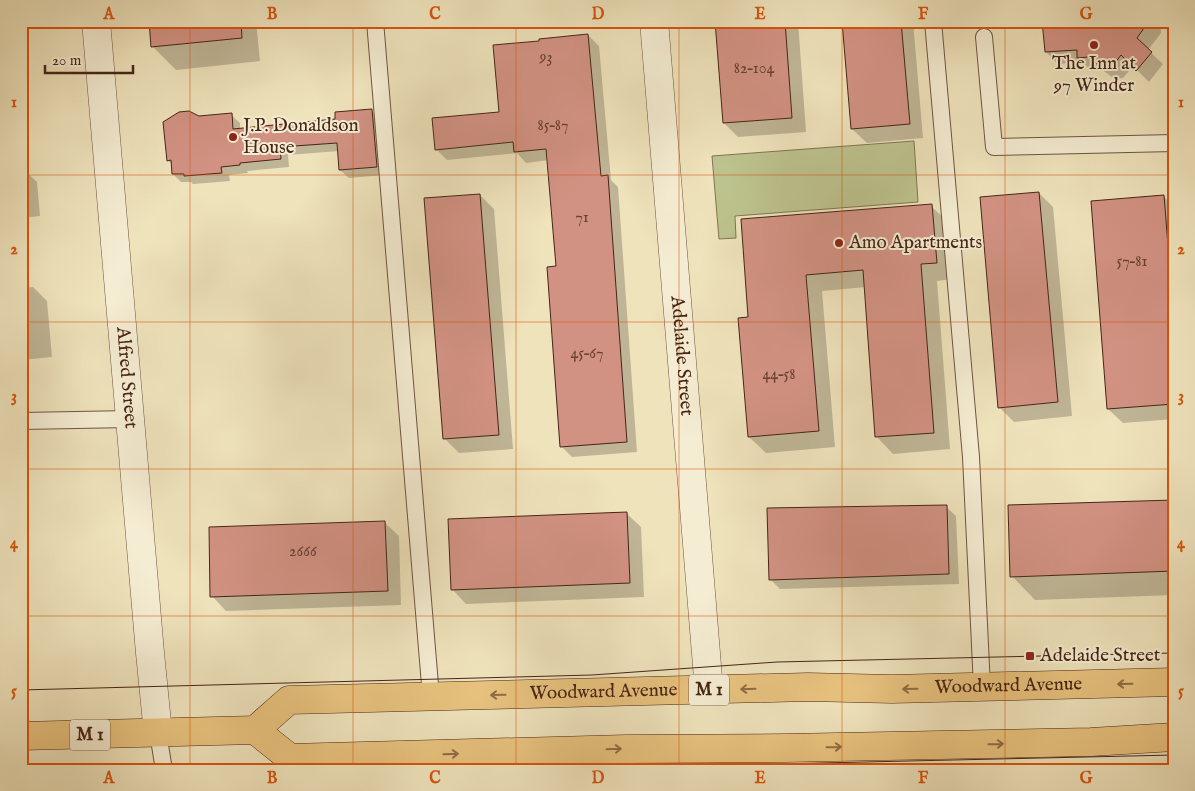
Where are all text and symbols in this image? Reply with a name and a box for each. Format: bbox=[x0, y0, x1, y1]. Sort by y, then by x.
text: A bbox=[103, 5, 116, 25]
text: B bbox=[267, 5, 278, 25]
text: C bbox=[429, 5, 441, 25]
text: D bbox=[592, 5, 605, 25]
text: E bbox=[754, 5, 766, 25]
text: F bbox=[918, 5, 929, 25]
text: G bbox=[1080, 5, 1093, 25]
marker: The Inn at 97 Winder bbox=[1088, 39, 1100, 51]
scale bar bbox=[45, 42, 132, 74]
house number: 93 bbox=[539, 48, 552, 68]
text: 20 m bbox=[52, 51, 82, 70]
place label: The Inn at 97 Winder bbox=[1052, 52, 1137, 98]
house number: 82–104 bbox=[734, 59, 775, 79]
text: 1 bbox=[11, 93, 17, 113]
text: 1 bbox=[1178, 93, 1184, 113]
place label: J.P. Donaldson House bbox=[241, 114, 359, 160]
house number: 85–87 bbox=[537, 116, 569, 136]
marker: J.P. Donaldson House bbox=[227, 131, 239, 143]
house number: 71 bbox=[575, 208, 589, 228]
place label: Amo Apartments bbox=[848, 231, 982, 255]
marker: Amo Apartments bbox=[833, 237, 845, 249]
text: 2 bbox=[10, 240, 18, 260]
text: 2 bbox=[1177, 240, 1185, 260]
house number: 57–81 bbox=[1117, 252, 1147, 272]
street label: Adelaide Street bbox=[665, 294, 698, 417]
street label: Alfred Street bbox=[110, 325, 143, 430]
house number: 45–67 bbox=[570, 344, 604, 364]
house number: 44–58 bbox=[762, 365, 796, 385]
text: 3 bbox=[11, 387, 17, 407]
text: 3 bbox=[1178, 387, 1184, 407]
text: 4 bbox=[10, 534, 19, 554]
text: 4 bbox=[1177, 534, 1186, 554]
house number: 2666 bbox=[289, 542, 317, 562]
place label: Adelaide Street bbox=[1039, 644, 1161, 668]
marker: Adelaide Street bbox=[1024, 650, 1036, 662]
street label: Woodward Avenue bbox=[934, 672, 1083, 700]
road number: M 1 bbox=[689, 674, 729, 706]
street label: Woodward Avenue bbox=[529, 678, 678, 706]
one-way arrow bbox=[1117, 679, 1133, 688]
text: 5 bbox=[11, 682, 17, 702]
text: 5 bbox=[1178, 682, 1184, 702]
one-way arrow bbox=[740, 684, 756, 693]
one-way arrow bbox=[902, 684, 918, 694]
one-way arrow bbox=[490, 690, 506, 700]
road number: M 1 bbox=[70, 720, 110, 750]
one-way arrow bbox=[988, 739, 1004, 749]
one-way arrow bbox=[825, 742, 841, 752]
one-way arrow bbox=[606, 744, 622, 754]
one-way arrow bbox=[443, 749, 459, 758]
text: A bbox=[103, 769, 116, 789]
text: B bbox=[267, 769, 278, 789]
text: C bbox=[429, 769, 441, 789]
text: D bbox=[592, 769, 605, 789]
text: E bbox=[754, 769, 766, 789]
text: F bbox=[918, 769, 929, 789]
text: G bbox=[1080, 769, 1093, 789]

